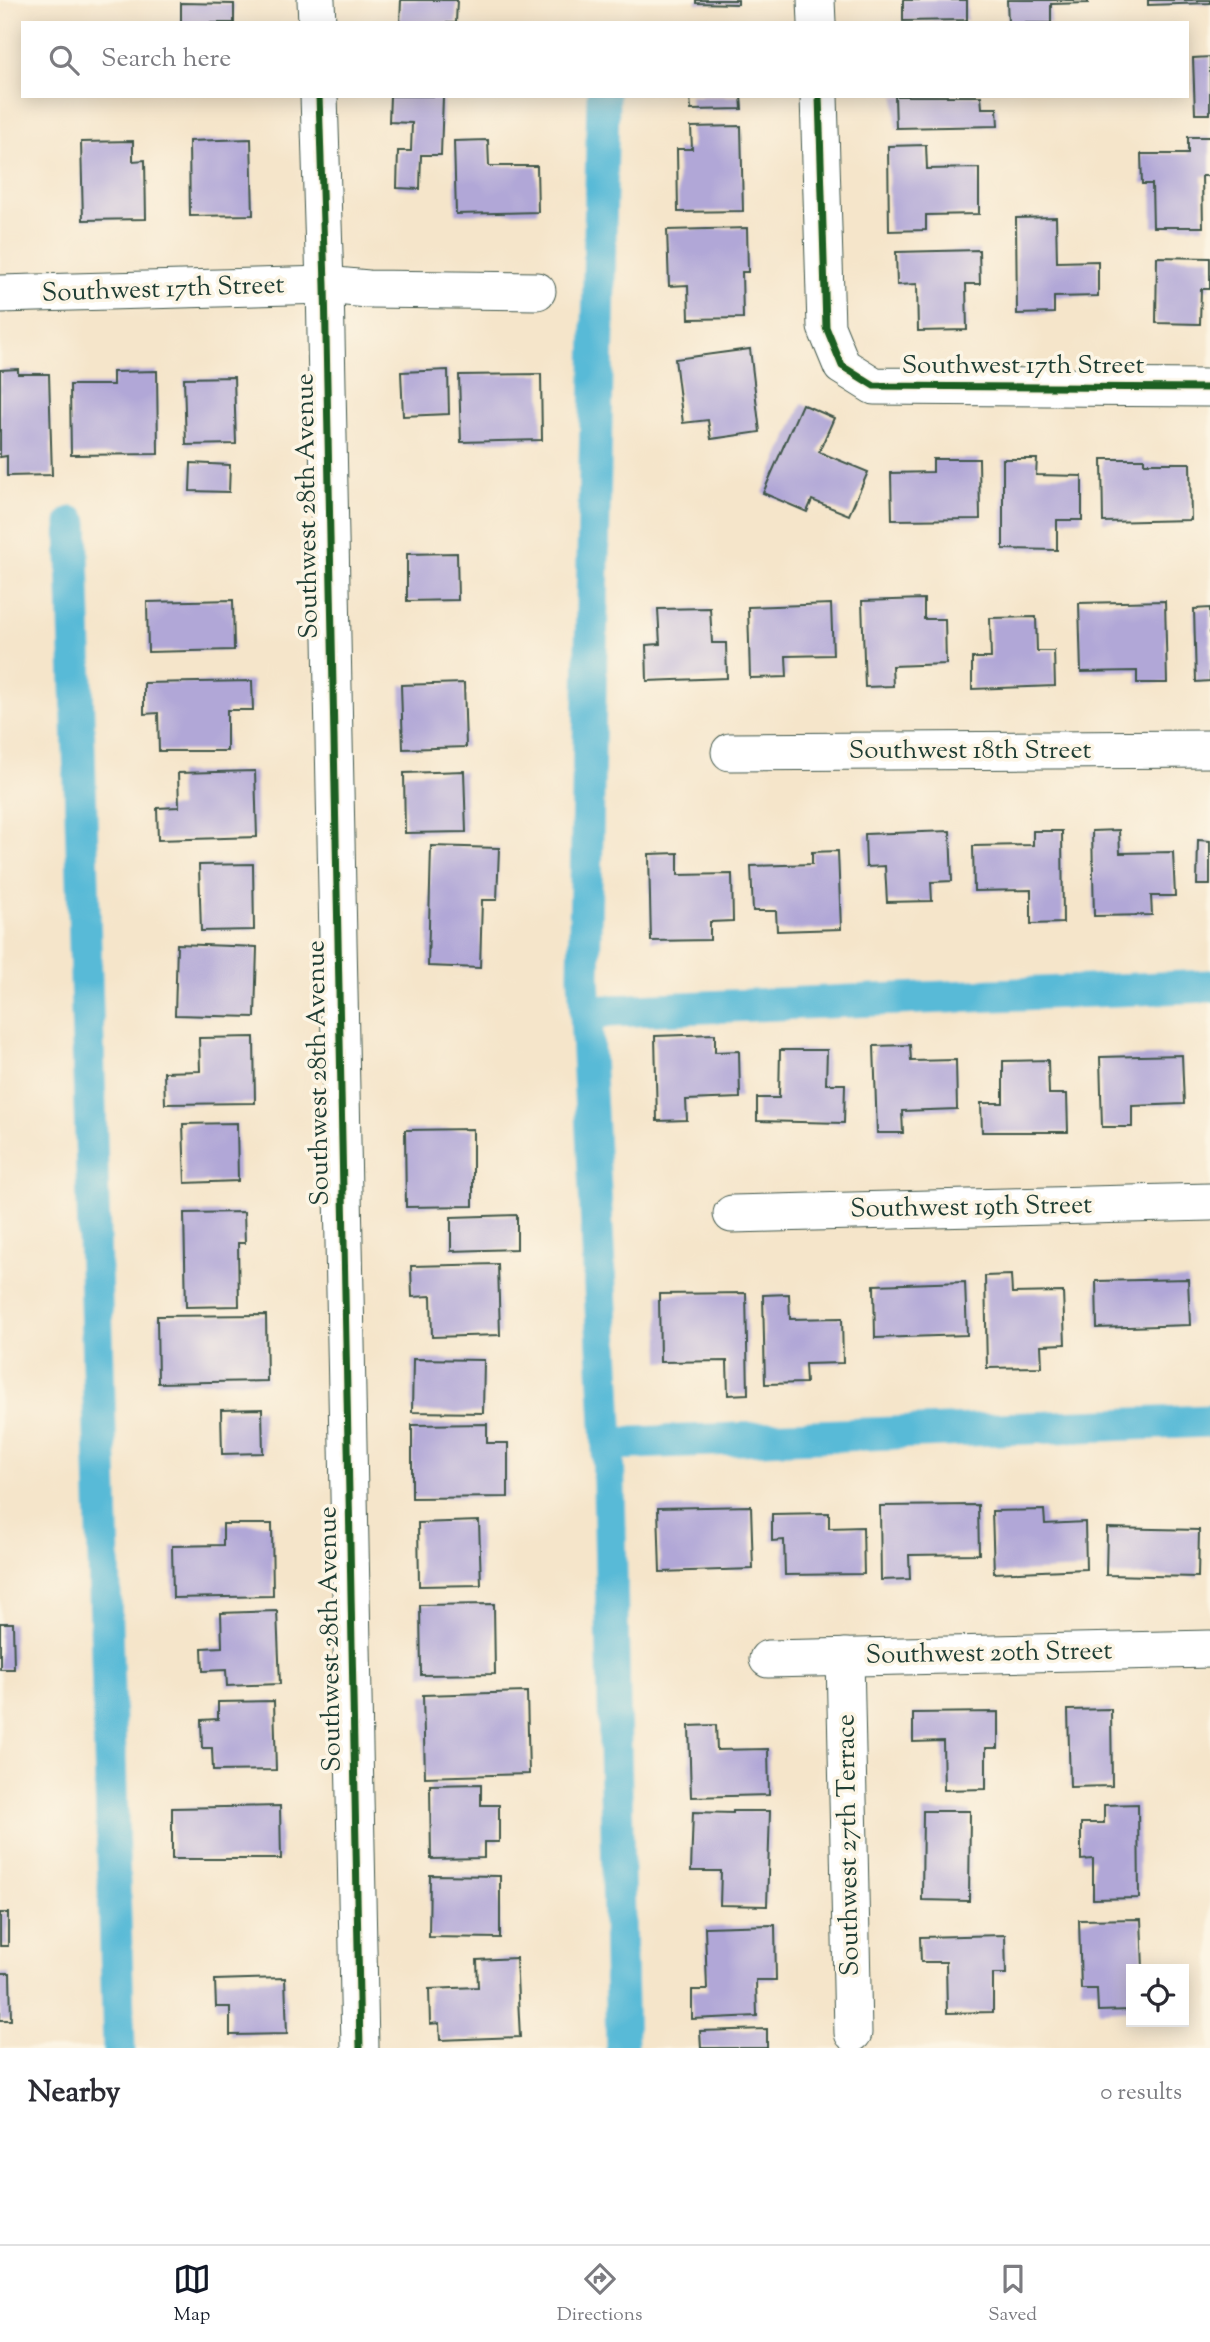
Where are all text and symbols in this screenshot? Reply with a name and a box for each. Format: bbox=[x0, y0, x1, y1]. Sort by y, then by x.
search box bbox=[21, 21, 1189, 98]
icon: search bbox=[45, 41, 83, 79]
text: Search here bbox=[101, 41, 231, 78]
street label: Southwest 17th Street bbox=[41, 267, 285, 313]
street label: Southwest 17th Street bbox=[902, 348, 1144, 385]
street label: Southwest 28th Avenue bbox=[287, 373, 329, 639]
street label: Southwest 18th Street bbox=[849, 733, 1091, 770]
street label: Southwest 28th Avenue bbox=[298, 940, 340, 1206]
street label: Southwest 19th Street bbox=[850, 1187, 1092, 1229]
street label: Southwest 28th Avenue bbox=[310, 1506, 352, 1772]
street label: Southwest 20th Street bbox=[865, 1633, 1113, 1675]
street label: Southwest 27th Terrace bbox=[828, 1714, 870, 1976]
map controls bbox=[1126, 1964, 1189, 2027]
button: locate bbox=[1126, 1964, 1189, 2027]
text: Nearby bbox=[28, 2072, 120, 2115]
text: 0 results bbox=[1100, 2077, 1182, 2110]
tab: Map bbox=[173, 2260, 211, 2329]
tab: Directions bbox=[557, 2260, 642, 2329]
tab: Saved bbox=[988, 2260, 1037, 2329]

